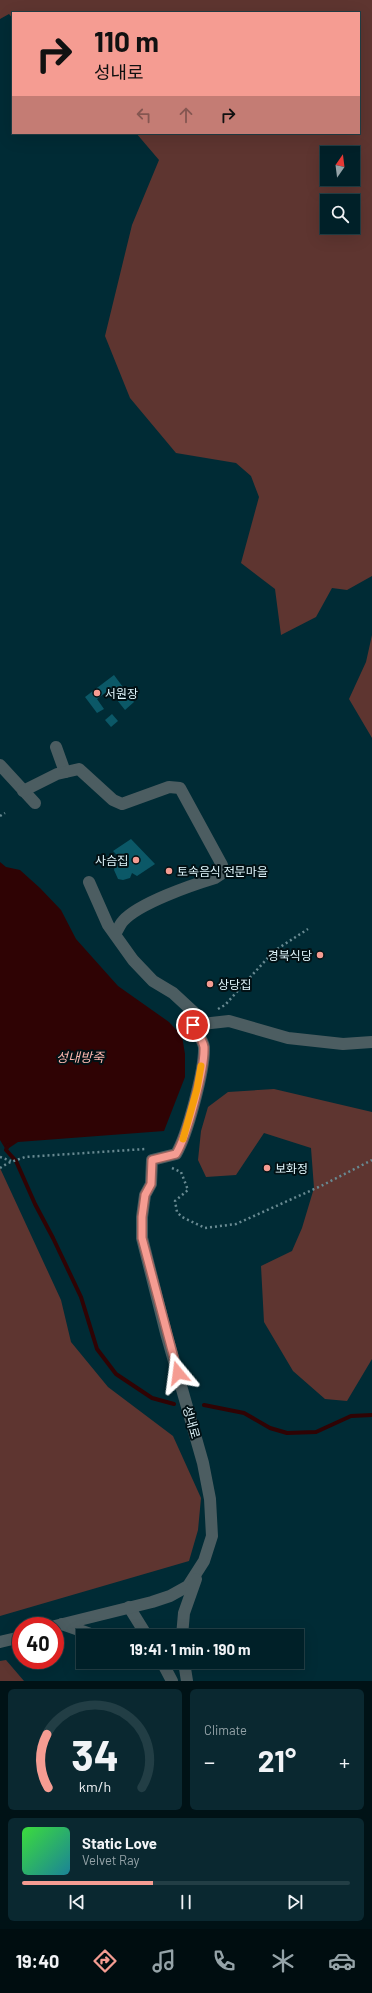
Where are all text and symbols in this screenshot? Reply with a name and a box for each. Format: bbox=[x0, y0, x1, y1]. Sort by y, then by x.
text: 110 m bbox=[94, 24, 159, 58]
icon: right bbox=[28, 28, 80, 80]
text: 성내로 bbox=[94, 61, 144, 83]
icon: left bbox=[133, 104, 155, 126]
icon: ahead bbox=[175, 104, 197, 126]
icon: right bbox=[217, 104, 239, 126]
north arrow bbox=[320, 146, 360, 186]
map controls bbox=[320, 146, 360, 234]
button: search bbox=[320, 194, 360, 234]
place label: 서원장 bbox=[105, 686, 138, 700]
marker: 서원장 bbox=[92, 688, 102, 698]
place label: 사슴집 bbox=[95, 853, 128, 867]
marker: 사슴집 bbox=[131, 855, 141, 865]
place label: 토속음식 전문마을 bbox=[177, 864, 268, 878]
marker: 토속음식 전문마을 bbox=[164, 866, 174, 876]
place label: 경북식당 bbox=[268, 948, 312, 962]
marker: 경북식당 bbox=[315, 950, 325, 960]
place label: 상당집 bbox=[218, 977, 251, 991]
marker: 상당집 bbox=[205, 979, 215, 989]
pin bbox=[176, 1008, 210, 1042]
icon: arrive bbox=[182, 1014, 204, 1036]
water label: 성내방죽 bbox=[56, 1049, 105, 1065]
place label: 보화정 bbox=[275, 1161, 308, 1175]
marker: 보화정 bbox=[262, 1163, 272, 1173]
position arrow bbox=[157, 1352, 199, 1394]
street label: 성내로 bbox=[181, 1404, 203, 1440]
speed limit sign: 40 bbox=[12, 1617, 64, 1669]
text: 19:41 · 1 min · 190 m bbox=[130, 1640, 250, 1658]
text: Climate bbox=[204, 1722, 247, 1738]
text: 34 bbox=[71, 1728, 119, 1778]
text: 21° bbox=[258, 1742, 296, 1778]
text: − bbox=[204, 1748, 215, 1774]
text: + bbox=[339, 1748, 350, 1774]
text: km/h bbox=[79, 1777, 111, 1794]
text: Static Love bbox=[82, 1834, 157, 1852]
text: Velvet Ray bbox=[82, 1852, 140, 1868]
icon: previous bbox=[66, 1891, 88, 1913]
icon: pause bbox=[175, 1891, 197, 1913]
icon: next bbox=[284, 1891, 306, 1913]
icon: directions bbox=[91, 1947, 119, 1975]
icon: music bbox=[150, 1947, 178, 1975]
icon: phone bbox=[210, 1947, 238, 1975]
icon: climate bbox=[269, 1947, 297, 1975]
icon: car bbox=[328, 1947, 356, 1975]
text: 19:40 bbox=[16, 1950, 59, 1972]

